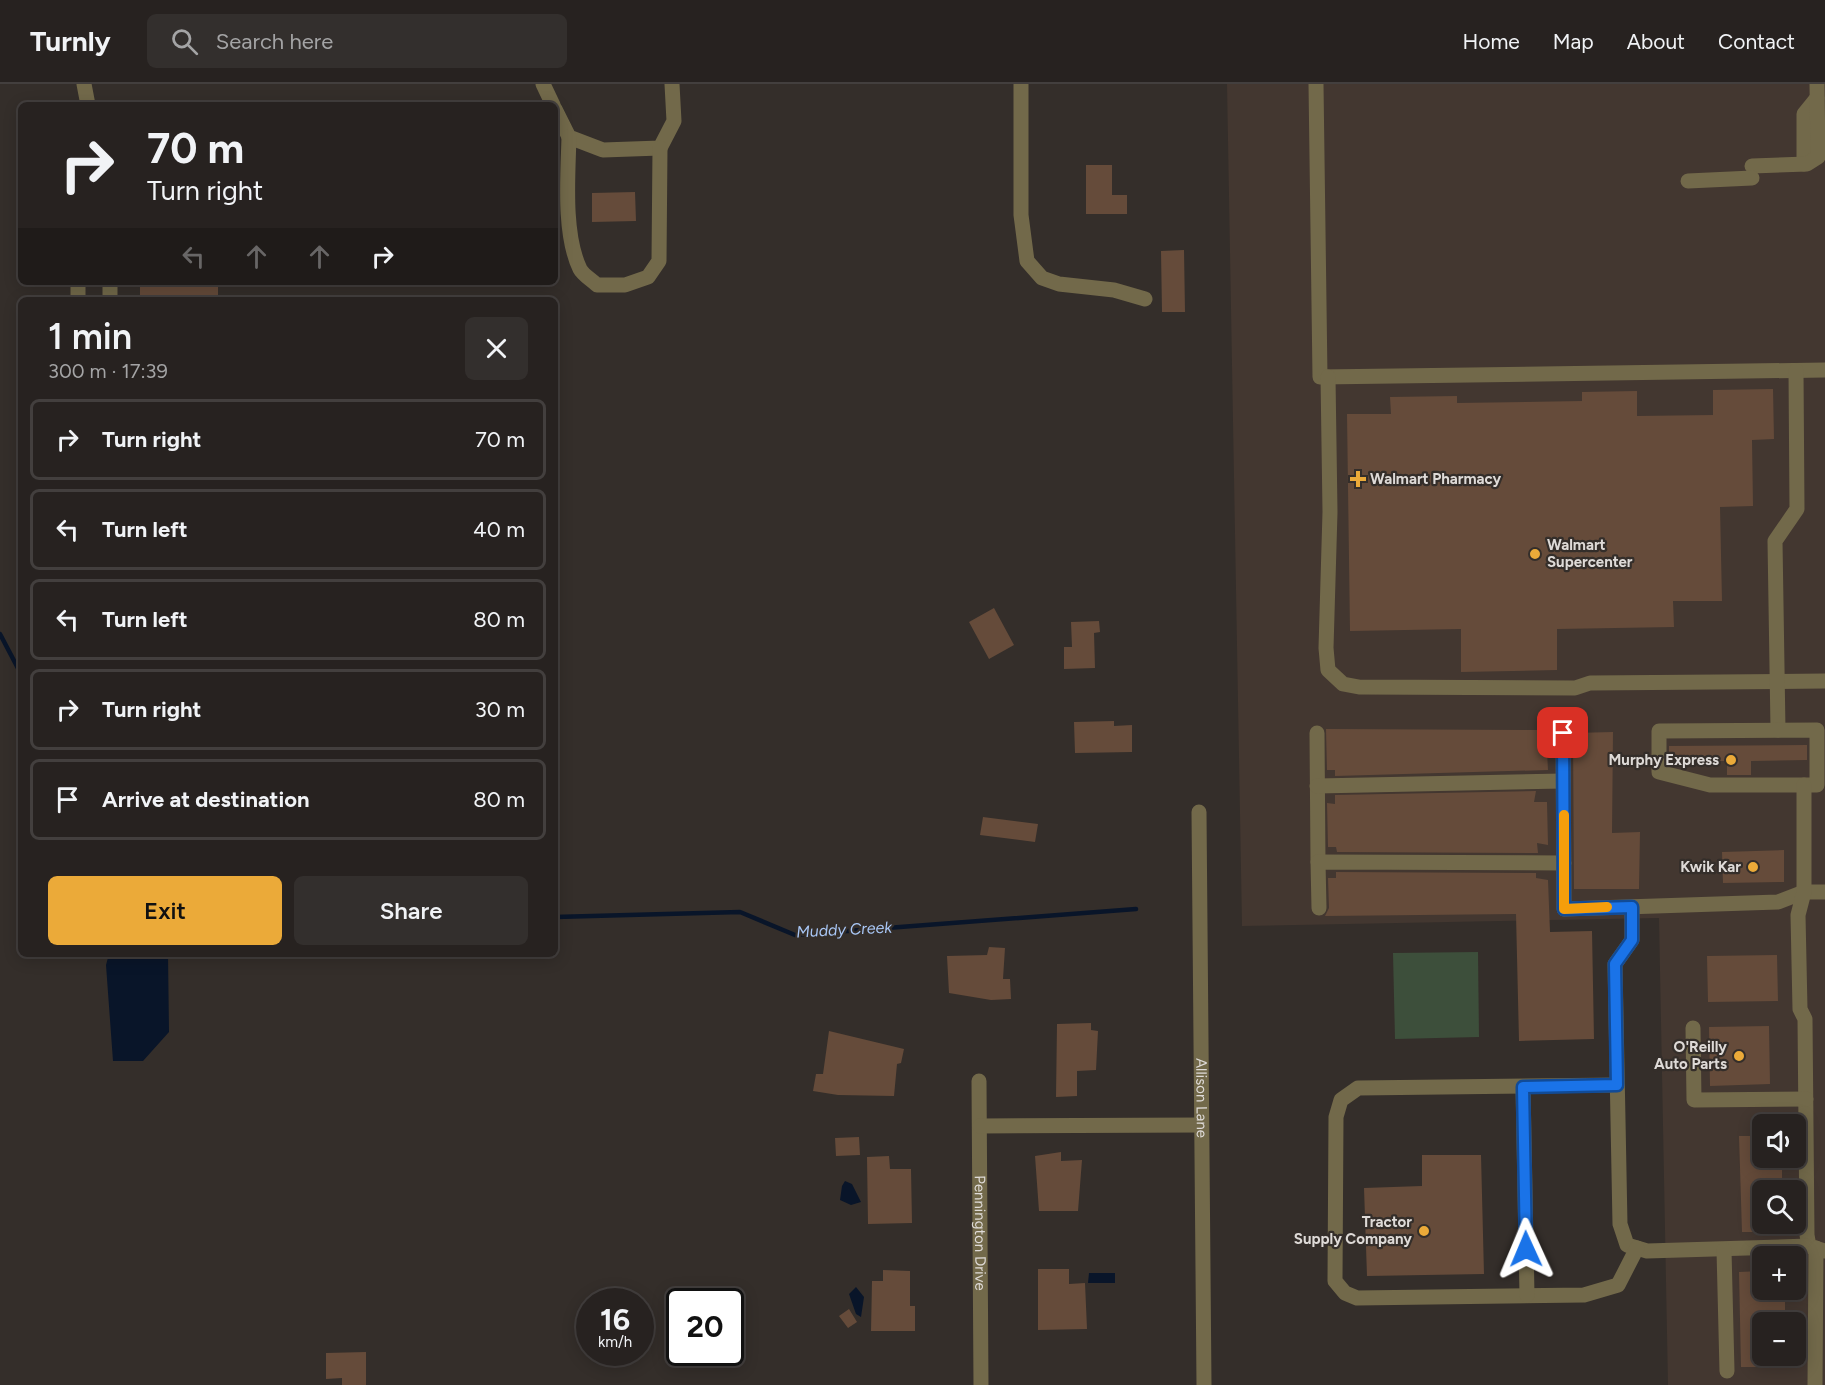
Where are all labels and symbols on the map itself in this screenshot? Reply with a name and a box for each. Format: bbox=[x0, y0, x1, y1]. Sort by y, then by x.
place label: Walmart Pharmacy bbox=[1370, 470, 1501, 488]
marker: Walmart Pharmacy bbox=[1351, 472, 1365, 486]
place label: Walmart Supercenter bbox=[1547, 536, 1633, 571]
marker: Walmart Supercenter bbox=[1528, 547, 1542, 561]
pin bbox=[1537, 707, 1588, 758]
place label: Murphy Express bbox=[1609, 751, 1719, 769]
marker: Murphy Express bbox=[1724, 753, 1738, 767]
place label: Kwik Kar bbox=[1680, 858, 1741, 876]
marker: Kwik Kar bbox=[1746, 860, 1760, 874]
water label: Muddy Creek bbox=[796, 917, 894, 941]
place label: O'Reilly Auto Parts bbox=[1654, 1038, 1727, 1073]
marker: O'Reilly Auto Parts bbox=[1732, 1049, 1746, 1063]
street label: Allison Lane bbox=[1192, 1058, 1211, 1138]
street label: Pennington Drive bbox=[971, 1175, 989, 1291]
place label: Tractor Supply Company bbox=[1294, 1213, 1412, 1248]
position arrow bbox=[1494, 1217, 1558, 1281]
marker: Tractor Supply Company bbox=[1417, 1224, 1431, 1238]
speed limit sign: 20 bbox=[666, 1288, 744, 1366]

